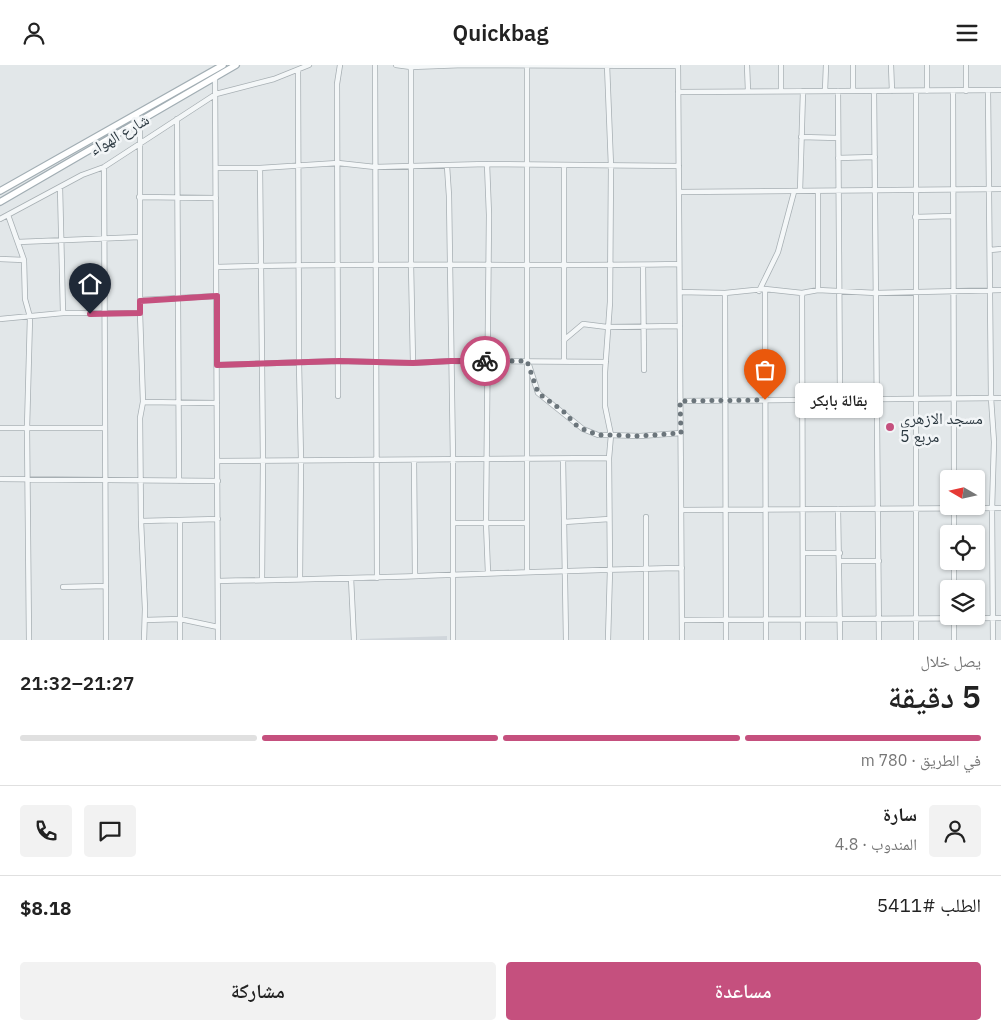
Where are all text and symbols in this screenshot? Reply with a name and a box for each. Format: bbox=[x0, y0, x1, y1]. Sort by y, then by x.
text: Quickbag bbox=[453, 18, 548, 47]
icon: person bbox=[20, 19, 48, 47]
icon: menu bbox=[953, 19, 981, 47]
street label: شارع الهواء bbox=[86, 109, 153, 160]
pin bbox=[69, 263, 111, 314]
icon: home bbox=[76, 270, 104, 298]
courier bbox=[460, 336, 510, 386]
icon: bike bbox=[471, 347, 499, 375]
pin bbox=[744, 349, 786, 400]
icon: bag bbox=[751, 356, 779, 384]
callout: بقالة بابكر bbox=[795, 383, 882, 417]
text: بقالة بابكر bbox=[811, 390, 867, 410]
place label: مسجد الازهري مربع 5 bbox=[900, 408, 983, 447]
marker: مسجد الازهري مربع 5 bbox=[884, 421, 896, 433]
north arrow bbox=[940, 470, 985, 515]
map controls bbox=[940, 470, 985, 625]
button: locate bbox=[940, 525, 985, 570]
button: layers bbox=[940, 580, 985, 625]
text: يصل خلال bbox=[920, 651, 981, 671]
text: 21:27–21:32 bbox=[20, 671, 135, 695]
text: 5 دقيقة bbox=[888, 675, 981, 717]
text: في الطريق · 780 m bbox=[861, 750, 981, 770]
text: سارة bbox=[883, 802, 917, 826]
button: phone bbox=[20, 805, 72, 857]
button: chat bbox=[84, 805, 136, 857]
button: person bbox=[929, 805, 981, 857]
text: المندوب · 4.8 bbox=[835, 834, 917, 854]
text: الطلب #5411 bbox=[877, 893, 981, 917]
text: $8.18 bbox=[20, 896, 72, 920]
button: مشاركة bbox=[20, 962, 496, 1020]
button: مساعدة bbox=[506, 962, 981, 1020]

